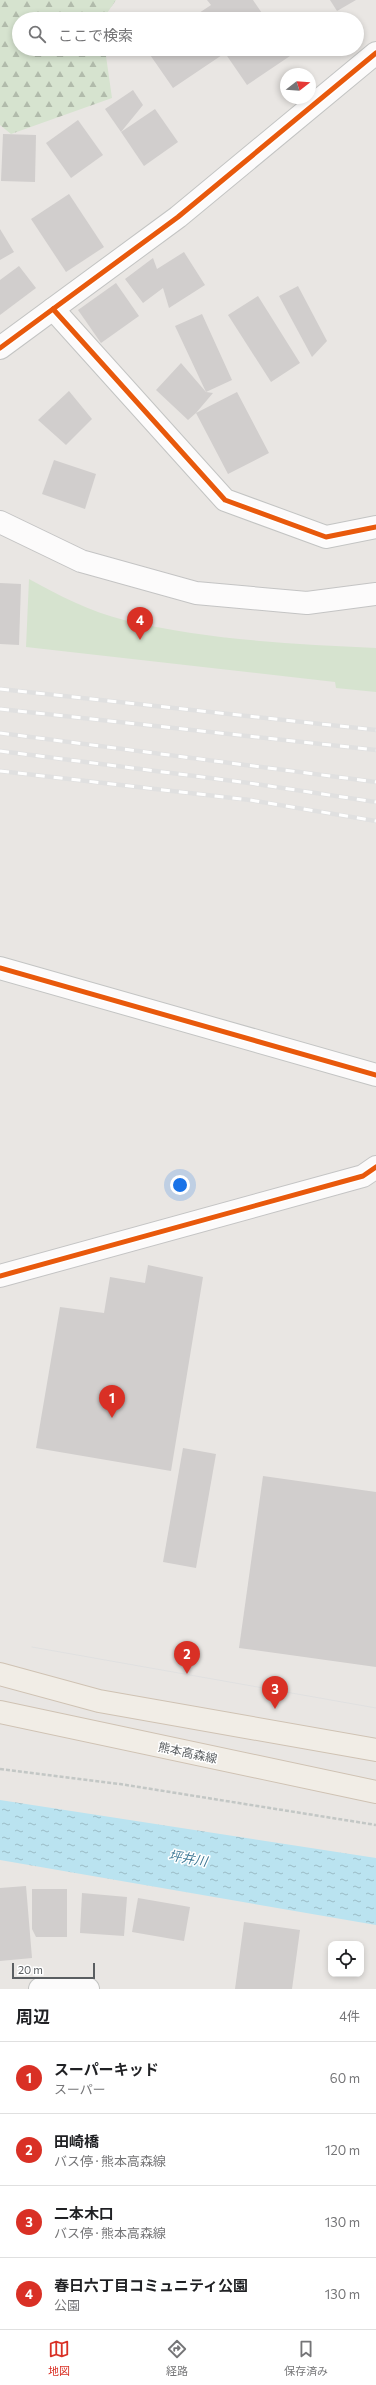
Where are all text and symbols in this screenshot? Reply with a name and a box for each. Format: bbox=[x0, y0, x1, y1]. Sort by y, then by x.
search box bbox=[12, 12, 364, 56]
icon: search bbox=[26, 23, 48, 45]
text: ここで検索 bbox=[58, 26, 133, 44]
north arrow bbox=[280, 68, 316, 104]
pin: 4 bbox=[127, 607, 153, 640]
your location bbox=[170, 1175, 190, 1195]
pin: 1 bbox=[99, 1385, 125, 1418]
pin: 2 bbox=[174, 1641, 200, 1674]
pin: 3 bbox=[262, 1676, 288, 1709]
street label: 熊本高森線 bbox=[157, 1739, 219, 1765]
water label: 坪井川 bbox=[167, 1847, 211, 1870]
map controls bbox=[328, 1941, 364, 1977]
button: locate bbox=[328, 1941, 364, 1977]
scale bar bbox=[12, 1961, 95, 1980]
text: 20 m bbox=[18, 1963, 43, 1976]
text: 周辺 bbox=[16, 2006, 50, 2027]
text: 4件 bbox=[339, 2008, 360, 2024]
text: スーパーキッド bbox=[54, 2060, 159, 2078]
text: 1 bbox=[26, 2070, 32, 2086]
text: 60 m bbox=[330, 2070, 360, 2086]
text: スーパー bbox=[54, 2081, 106, 2097]
text: 田崎橋 bbox=[54, 2132, 99, 2150]
text: 2 bbox=[25, 2142, 33, 2158]
text: 120 m bbox=[325, 2142, 360, 2158]
text: バス停 · 熊本高森線 bbox=[54, 2153, 166, 2169]
text: 二本木口 bbox=[54, 2204, 114, 2222]
text: 3 bbox=[25, 2214, 33, 2230]
text: 130 m bbox=[325, 2214, 360, 2230]
text: バス停 · 熊本高森線 bbox=[54, 2225, 166, 2241]
text: 春日六丁目コミュニティ公園 bbox=[54, 2276, 248, 2294]
text: 4 bbox=[25, 2286, 33, 2302]
text: 130 m bbox=[325, 2286, 360, 2302]
text: 公園 bbox=[54, 2297, 80, 2313]
tab: 地図 bbox=[48, 2338, 70, 2378]
tab: 経路 bbox=[166, 2338, 188, 2378]
tab: 保存済み bbox=[284, 2338, 328, 2378]

